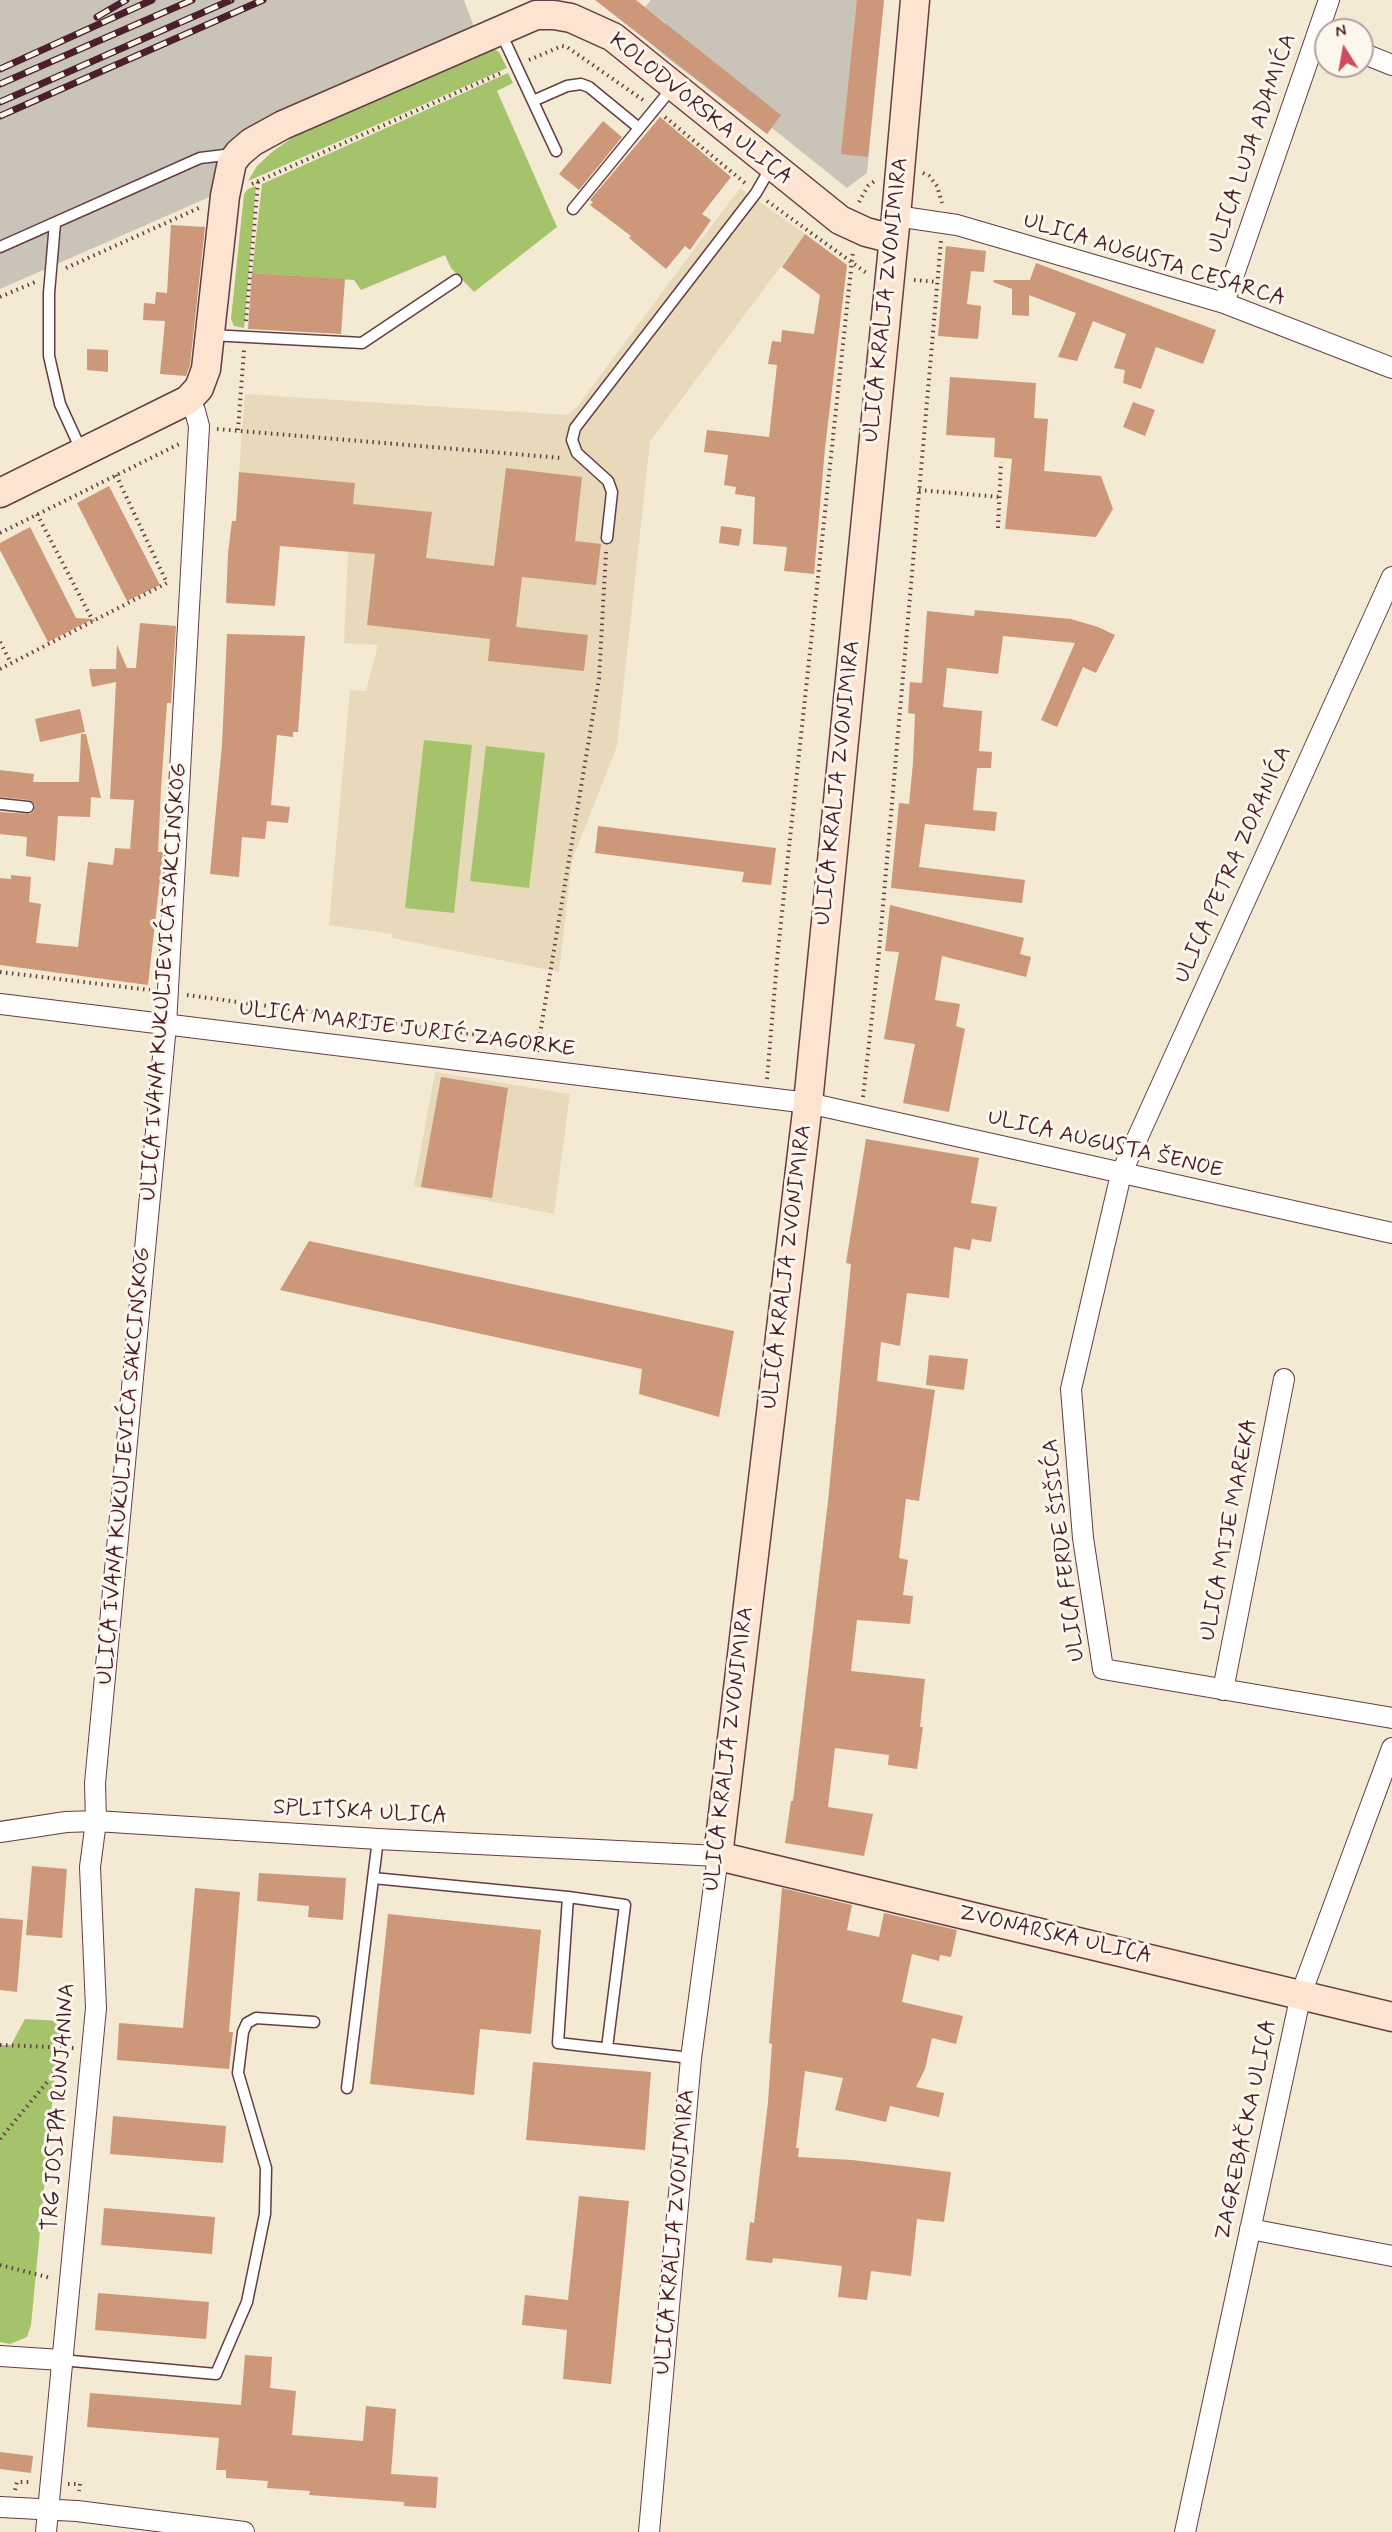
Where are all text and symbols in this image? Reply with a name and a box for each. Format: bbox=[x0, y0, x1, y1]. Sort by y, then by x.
north arrow bbox=[1314, 18, 1374, 78]
text: N bbox=[1334, 20, 1348, 43]
street label: KOLODVORSKA ULICA bbox=[603, 28, 797, 192]
street label: ULICA LUJA ADAMIĆA bbox=[1203, 31, 1303, 257]
street label: ULICA KRALJA ZVONIMIRA bbox=[859, 156, 915, 444]
street label: ULICA AUGUSTA CESARCA bbox=[1020, 209, 1288, 313]
street label: ULICA KRALJA ZVONIMIRA bbox=[811, 639, 867, 927]
street label: ULICA PETRA ZORANIĆA bbox=[1170, 742, 1298, 988]
street label: ULICA IVANA KUKULJEVIĆA SAKCINSKOG bbox=[137, 762, 193, 1202]
street label: ULICA MARIJE JURIĆ ZAGORKE bbox=[238, 996, 576, 1064]
street label: ULICA AUGUSTA ŠENOE bbox=[985, 1105, 1225, 1185]
street label: ULICA KRALJA ZVONIMIRA bbox=[757, 1123, 819, 1411]
street label: ULICA IVANA KUKULJEVIĆA SAKCINSKOG bbox=[93, 1246, 157, 1686]
street label: ULICA MIJE MAREKA bbox=[1195, 1417, 1265, 1643]
street label: ULICA FERDE ŠIŠIĆA bbox=[1038, 1437, 1092, 1663]
street label: ULICA KRALJA ZVONIMIRA bbox=[699, 1605, 761, 1893]
street label: SPLITSKA ULICA bbox=[272, 1795, 448, 1831]
street label: ZVONARSKA ULICA bbox=[956, 1901, 1154, 1971]
street label: TRG JOSIPA RUNJANINA bbox=[38, 1982, 82, 2232]
street label: ZAGREBAČKA ULICA bbox=[1211, 2017, 1283, 2243]
street label: ULICA KRALJA ZVONIMIRA bbox=[650, 2088, 702, 2376]

